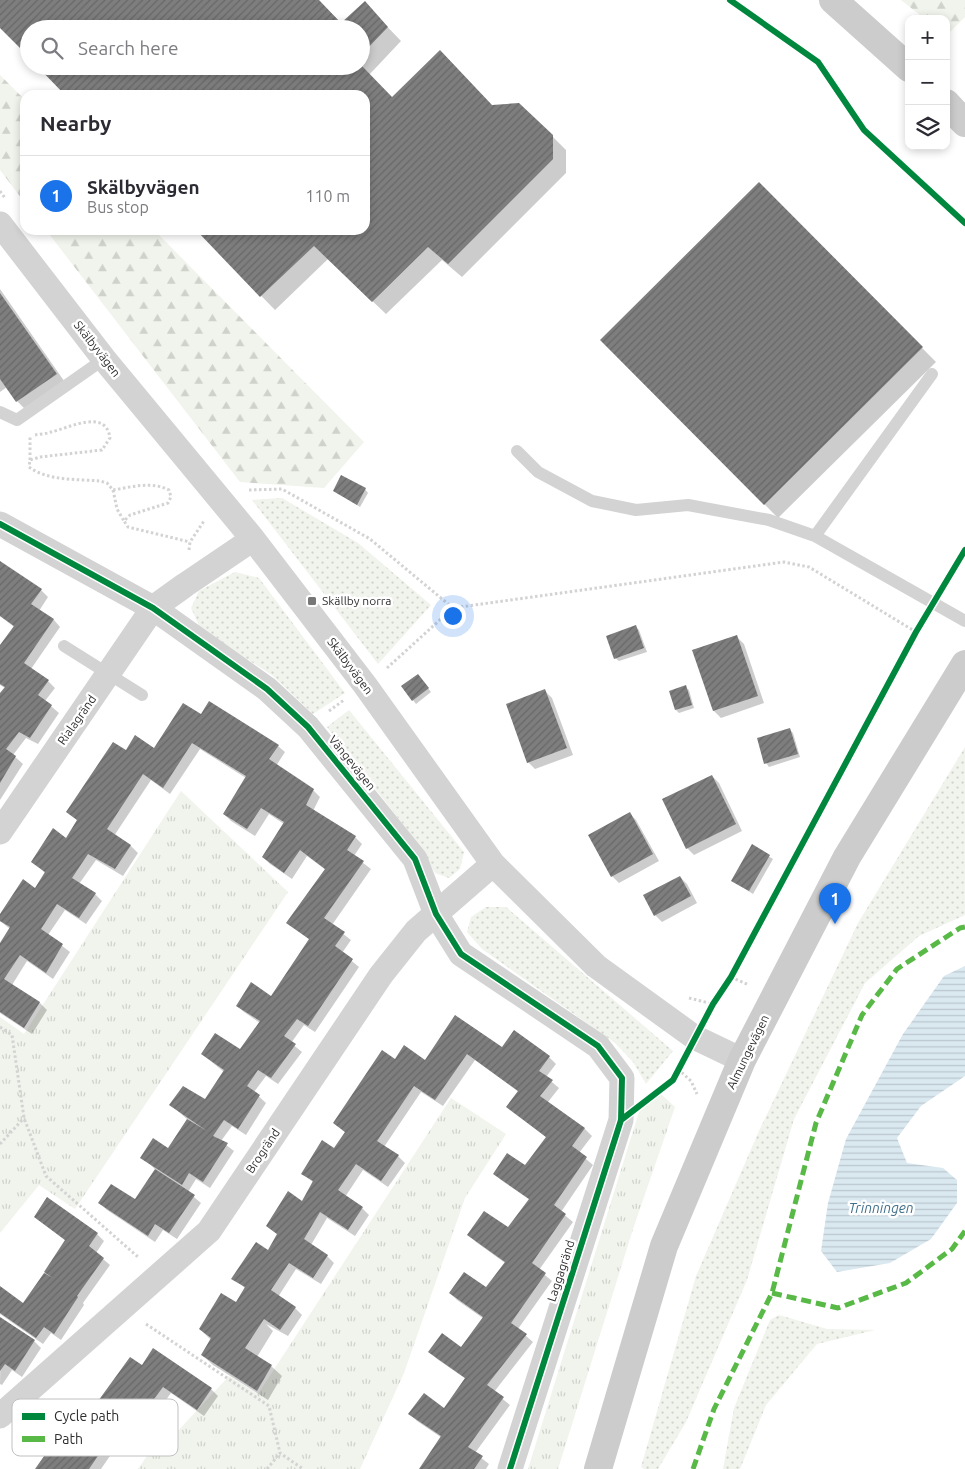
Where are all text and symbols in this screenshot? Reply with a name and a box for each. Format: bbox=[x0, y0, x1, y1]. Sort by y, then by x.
map controls bbox=[905, 15, 950, 150]
button: + bbox=[905, 15, 950, 60]
search box bbox=[20, 20, 370, 75]
icon: search bbox=[38, 34, 66, 62]
text: Search here bbox=[78, 37, 178, 59]
button: − bbox=[905, 60, 950, 105]
button: layers bbox=[905, 105, 950, 150]
text: Nearby bbox=[40, 111, 111, 135]
text: Skälbyvägen bbox=[87, 176, 200, 198]
text: 1 bbox=[51, 187, 61, 205]
text: 110 m bbox=[305, 187, 350, 205]
text: Bus stop bbox=[87, 198, 149, 216]
street label: Skälbyvägen bbox=[72, 318, 123, 379]
place label: Skällby norra bbox=[322, 594, 391, 607]
marker: Skällby norra bbox=[306, 595, 318, 607]
your location bbox=[440, 603, 466, 629]
street label: Skälbyvägen bbox=[325, 635, 376, 696]
street label: Rialagränd bbox=[55, 692, 98, 747]
street label: Vängevägen bbox=[326, 733, 378, 793]
pin: 1 bbox=[819, 883, 851, 924]
street label: Almungevägen bbox=[724, 1013, 771, 1091]
street label: Brogränd bbox=[243, 1126, 282, 1175]
water label: Trinningen bbox=[848, 1200, 914, 1216]
street label: Laggagränd bbox=[544, 1239, 577, 1303]
legend bbox=[12, 1399, 178, 1456]
text: Cycle path bbox=[54, 1408, 119, 1424]
text: Path bbox=[54, 1431, 83, 1447]

